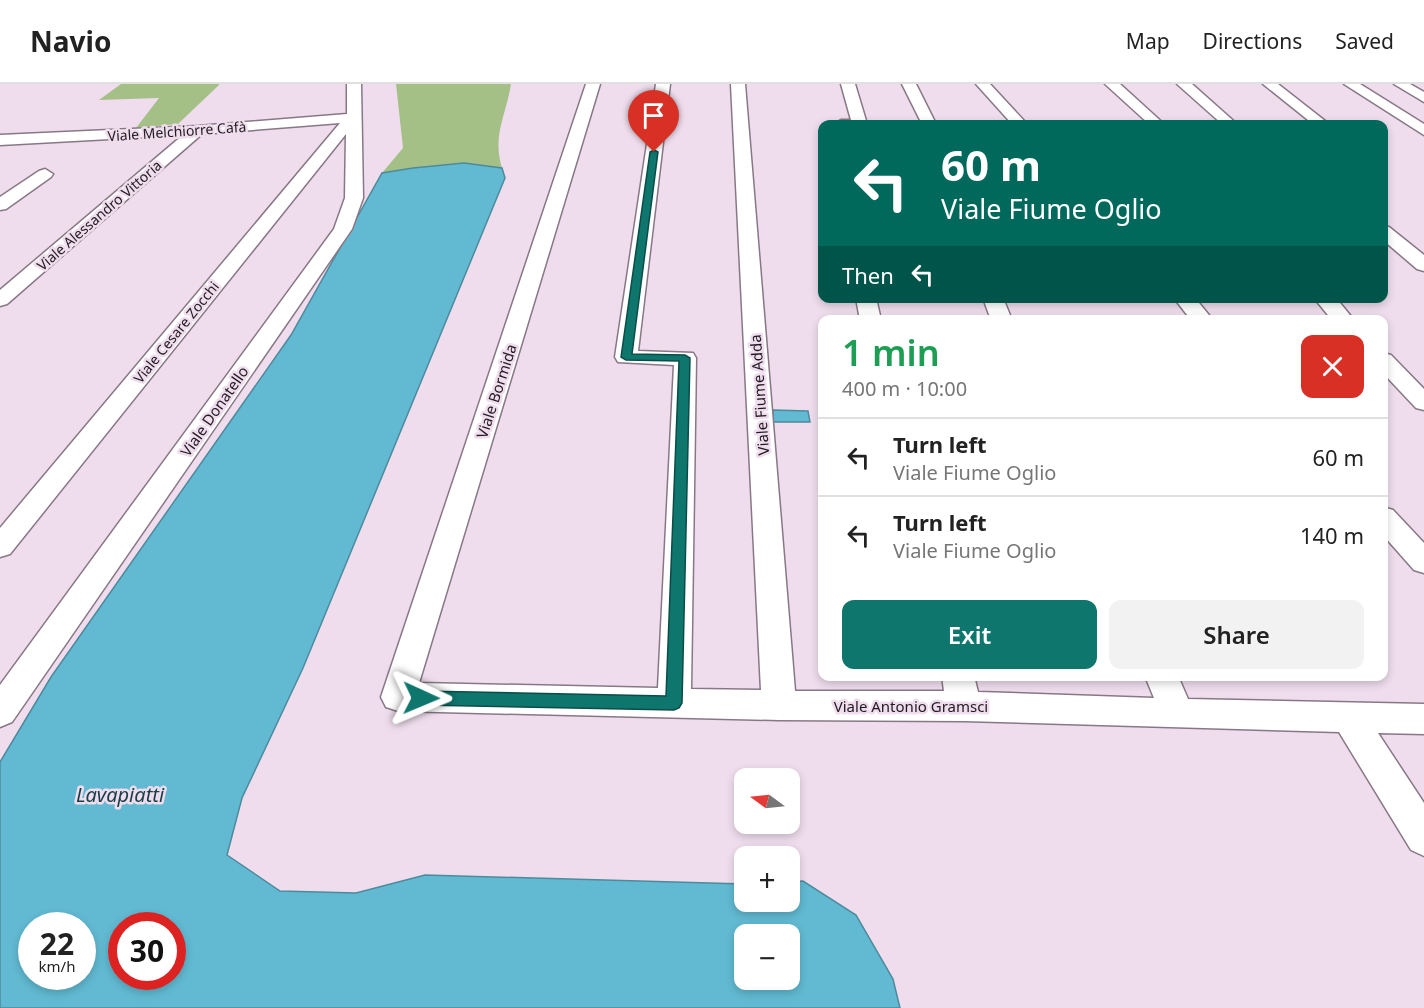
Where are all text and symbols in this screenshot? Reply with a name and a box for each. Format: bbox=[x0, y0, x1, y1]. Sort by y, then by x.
text: Navio bbox=[30, 22, 111, 60]
text: Map bbox=[1126, 27, 1170, 55]
text: Directions bbox=[1203, 27, 1302, 55]
text: Saved bbox=[1335, 27, 1394, 55]
pin bbox=[628, 90, 679, 152]
icon: arrive bbox=[637, 99, 670, 132]
street label: Viale Melchiorre Cafà bbox=[107, 117, 247, 145]
text: 60 m bbox=[941, 136, 1041, 193]
icon: left bbox=[842, 144, 920, 222]
street label: Viale Alessandro Vittoria bbox=[33, 156, 165, 274]
text: Viale Fiume Oglio bbox=[941, 190, 1162, 227]
icon: left bbox=[906, 258, 939, 291]
text: Then bbox=[842, 260, 894, 290]
street label: Viale Cesare Zocchi bbox=[129, 277, 223, 387]
text: 1 min bbox=[842, 328, 940, 377]
street label: Viale Fiume Adda bbox=[745, 334, 773, 456]
button: close bbox=[1301, 335, 1364, 398]
street label: Viale Bormida bbox=[471, 341, 521, 441]
street label: Viale Donatello bbox=[175, 362, 253, 460]
text: 400 m · 10:00 bbox=[842, 375, 967, 402]
text: Turn left bbox=[893, 429, 987, 459]
icon: left bbox=[842, 441, 875, 474]
text: 60 m bbox=[1313, 442, 1364, 472]
text: Viale Fiume Oglio bbox=[893, 459, 1056, 486]
text: Turn left bbox=[893, 507, 987, 537]
icon: left bbox=[842, 519, 875, 552]
text: 140 m bbox=[1300, 520, 1364, 550]
text: Viale Fiume Oglio bbox=[893, 537, 1056, 564]
button: Exit bbox=[842, 600, 1097, 669]
button: Share bbox=[1109, 600, 1364, 669]
position arrow bbox=[389, 666, 453, 730]
street label: Viale Antonio Gramsci bbox=[834, 696, 988, 716]
north arrow bbox=[734, 768, 800, 834]
map controls bbox=[734, 768, 800, 990]
water label: Lavapiatti bbox=[76, 781, 165, 808]
button: + bbox=[734, 846, 800, 912]
speed limit sign: 30 bbox=[108, 912, 186, 990]
text: 22 bbox=[40, 923, 74, 964]
button: − bbox=[734, 924, 800, 990]
text: km/h bbox=[39, 956, 75, 976]

